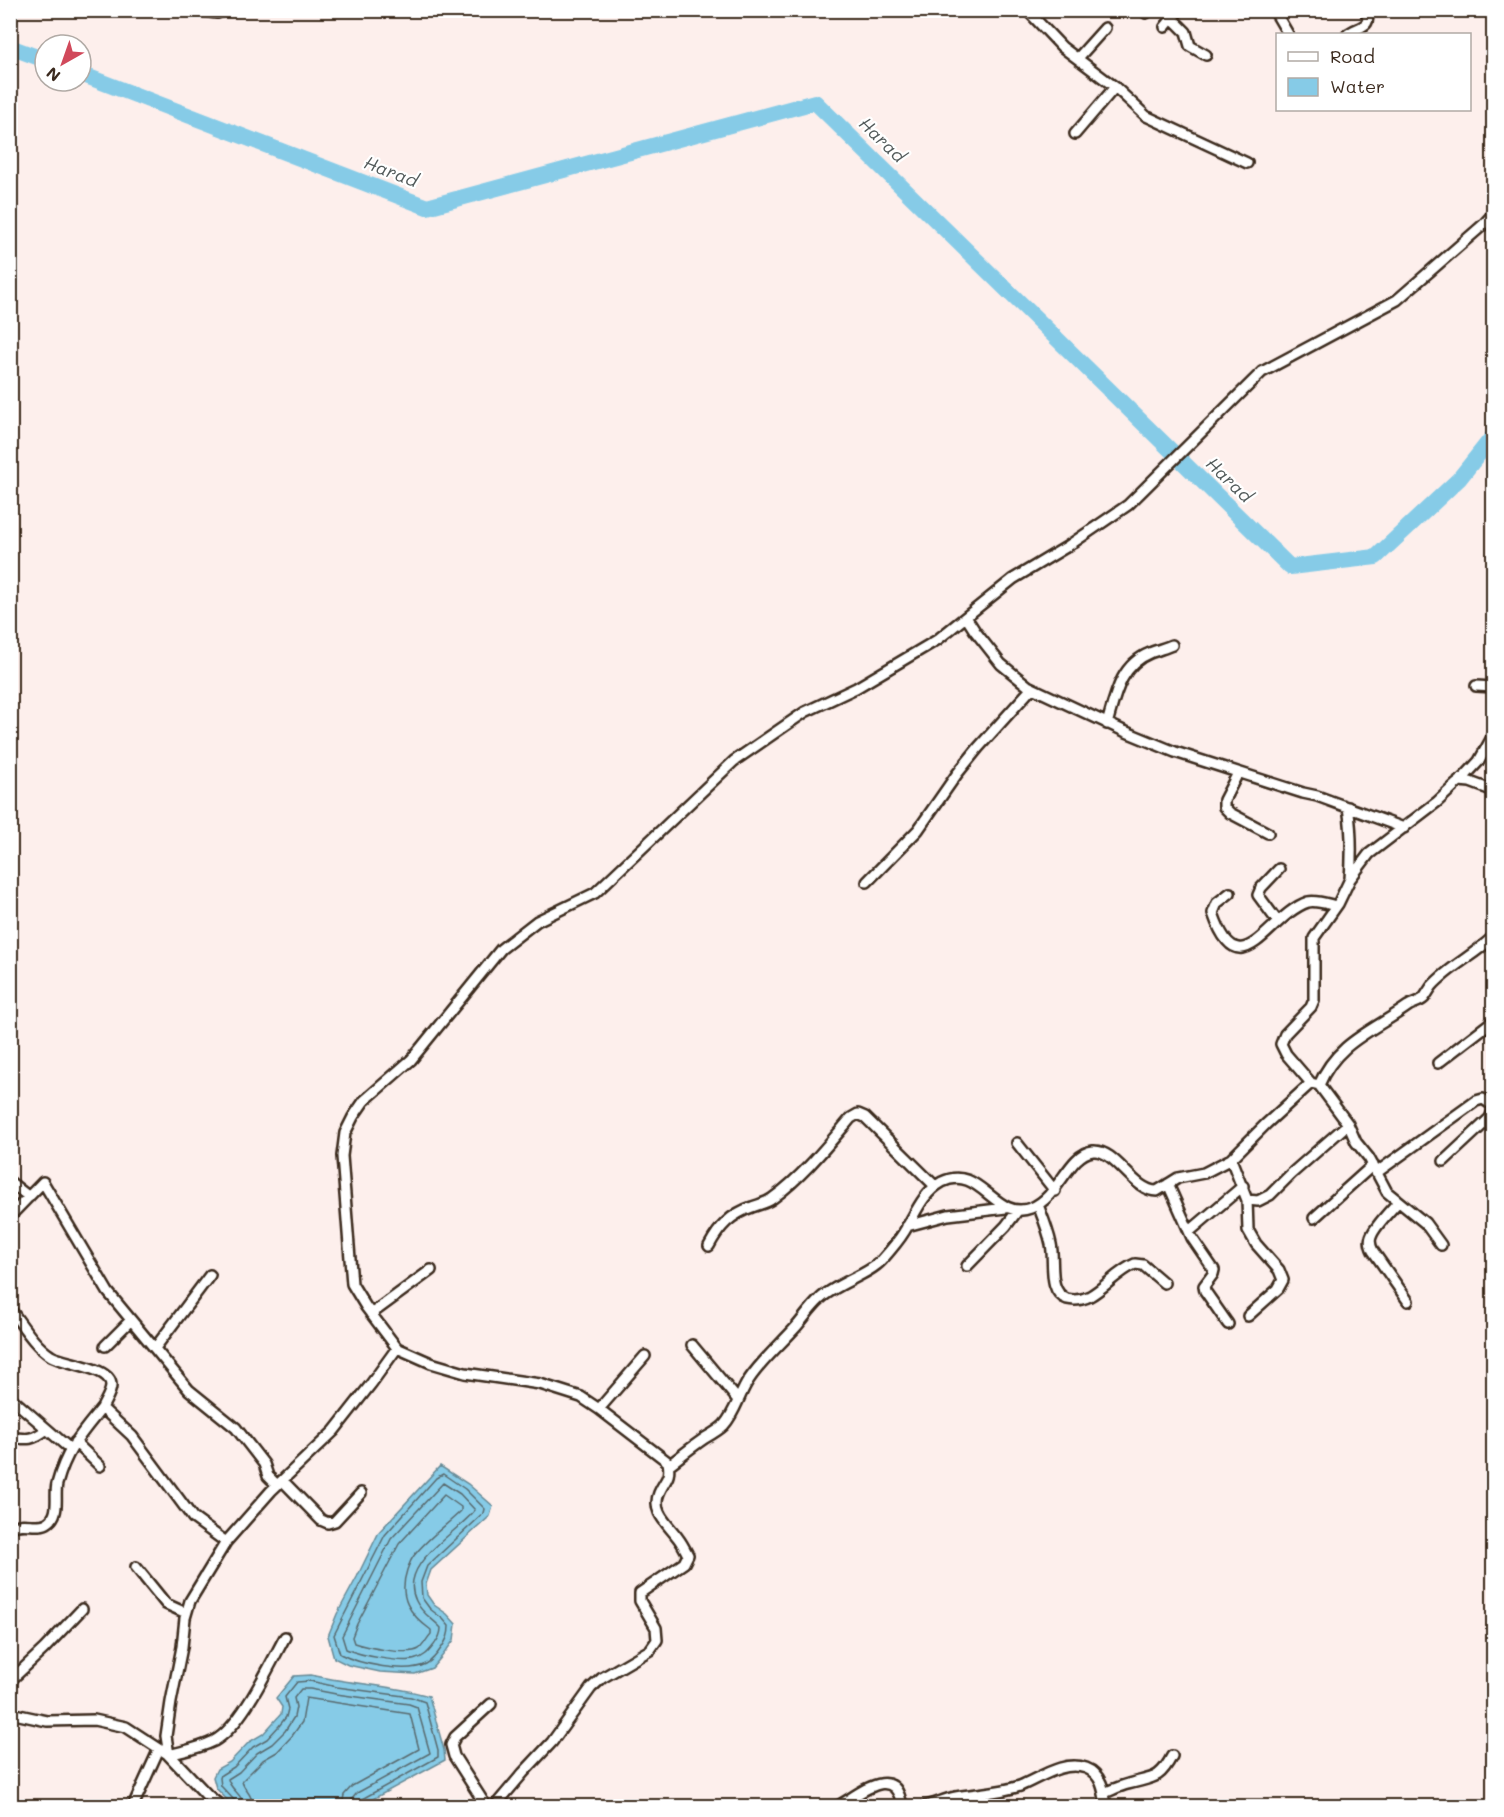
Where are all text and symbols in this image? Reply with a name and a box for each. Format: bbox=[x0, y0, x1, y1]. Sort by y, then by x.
north arrow bbox=[33, 33, 93, 93]
legend bbox=[1276, 33, 1471, 111]
text: Road bbox=[1330, 44, 1375, 68]
text: N bbox=[42, 63, 64, 87]
text: Water bbox=[1330, 74, 1385, 98]
water label: Harad bbox=[854, 111, 912, 168]
water label: Harad bbox=[361, 150, 423, 193]
water label: Harad bbox=[1201, 451, 1259, 508]

